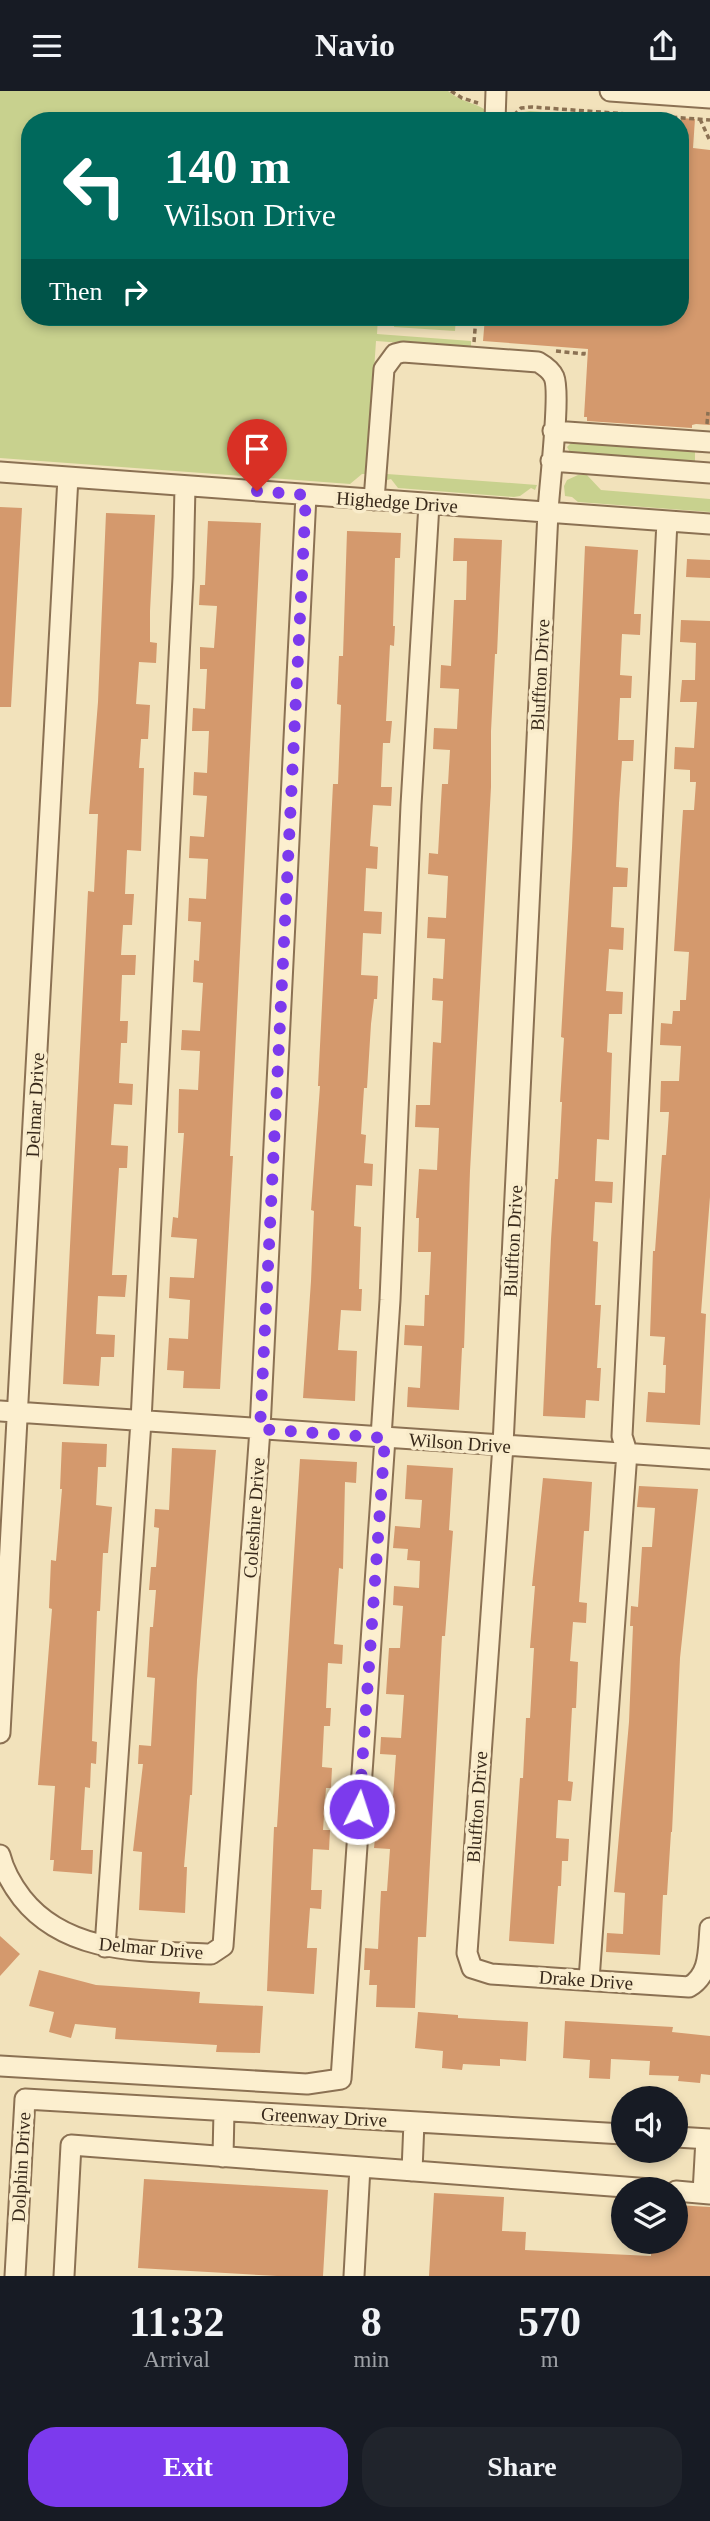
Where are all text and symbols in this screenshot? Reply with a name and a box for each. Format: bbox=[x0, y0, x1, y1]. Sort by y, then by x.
icon: menu bbox=[28, 27, 66, 65]
text: Navio bbox=[315, 27, 395, 63]
icon: share bbox=[644, 27, 682, 65]
text: 140 m bbox=[164, 139, 291, 194]
icon: left bbox=[49, 140, 140, 231]
text: Wilson Drive bbox=[164, 197, 336, 233]
icon: right bbox=[116, 273, 154, 311]
text: Then bbox=[49, 277, 102, 306]
pin bbox=[227, 419, 287, 491]
icon: arrive bbox=[238, 430, 276, 468]
street label: Highedge Drive bbox=[335, 487, 459, 517]
street label: Bluffton Drive bbox=[527, 618, 553, 732]
street label: Delmar Drive bbox=[22, 1052, 48, 1158]
street label: Bluffton Drive bbox=[500, 1184, 526, 1298]
street label: Wilson Drive bbox=[408, 1429, 512, 1457]
street label: Coleshire Drive bbox=[239, 1457, 269, 1579]
street label: Bluffton Drive bbox=[463, 1750, 491, 1864]
position arrow bbox=[322, 1772, 396, 1846]
street label: Delmar Drive bbox=[98, 1933, 204, 1963]
street label: Drake Drive bbox=[538, 1966, 634, 1994]
map controls bbox=[611, 2086, 688, 2254]
button: sound bbox=[611, 2086, 688, 2163]
street label: Greenway Drive bbox=[260, 2103, 388, 2131]
street label: Dolphin Drive bbox=[8, 2111, 34, 2223]
button: layers bbox=[611, 2177, 688, 2254]
text: 11:32 bbox=[129, 2299, 225, 2345]
text: 8 bbox=[361, 2299, 382, 2345]
text: 570 bbox=[518, 2299, 581, 2345]
text: Arrival bbox=[144, 2347, 210, 2372]
text: min bbox=[353, 2347, 389, 2372]
text: m bbox=[541, 2347, 559, 2372]
button: Exit bbox=[28, 2427, 348, 2507]
button: Share bbox=[362, 2427, 682, 2507]

